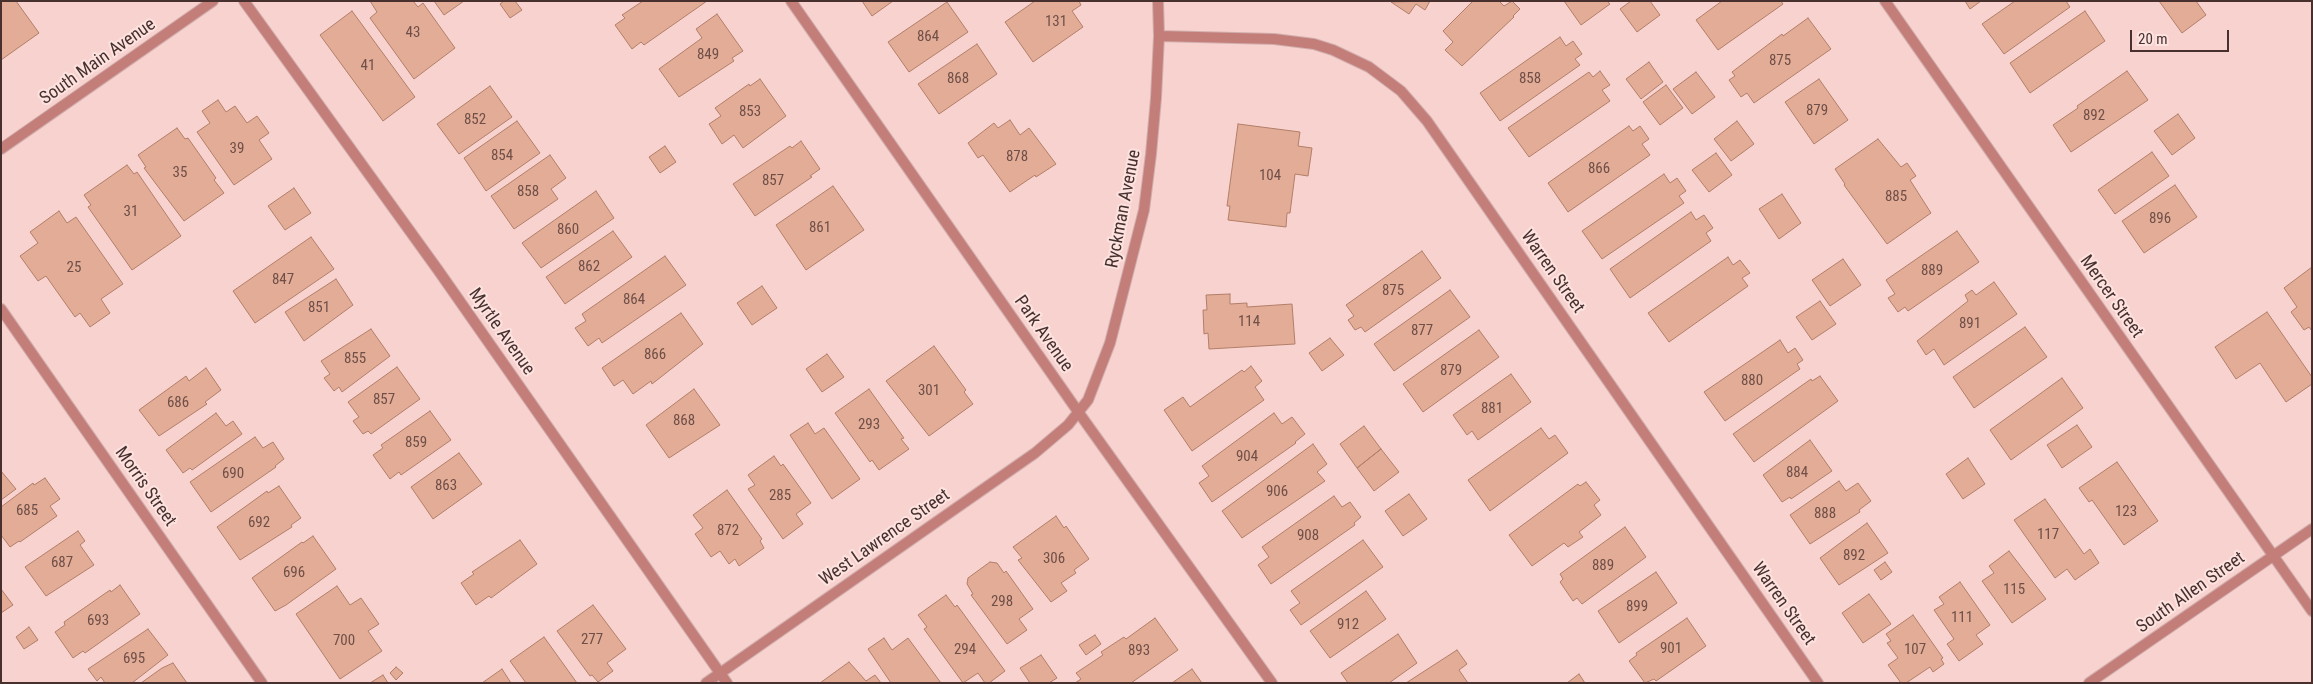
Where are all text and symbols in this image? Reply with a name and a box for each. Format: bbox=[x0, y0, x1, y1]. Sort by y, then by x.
house number: 131 bbox=[1045, 13, 1067, 31]
street label: South Main Avenue bbox=[36, 14, 160, 110]
scale bar bbox=[2133, 20, 2232, 52]
house number: 43 bbox=[406, 24, 420, 42]
house number: 864 bbox=[917, 28, 939, 46]
text: 20 m bbox=[2138, 30, 2168, 48]
house number: 849 bbox=[697, 46, 719, 64]
house number: 875 bbox=[1769, 52, 1791, 70]
house number: 41 bbox=[361, 57, 375, 75]
house number: 868 bbox=[947, 70, 969, 88]
house number: 858 bbox=[1519, 70, 1541, 88]
house number: 879 bbox=[1806, 102, 1828, 120]
house number: 853 bbox=[739, 103, 761, 121]
house number: 892 bbox=[2083, 107, 2105, 125]
house number: 852 bbox=[464, 111, 486, 129]
house number: 39 bbox=[230, 140, 244, 158]
house number: 854 bbox=[491, 147, 513, 165]
house number: 878 bbox=[1006, 148, 1028, 166]
street label: Ryckman Avenue bbox=[1102, 148, 1146, 270]
house number: 866 bbox=[1588, 160, 1610, 178]
house number: 35 bbox=[173, 164, 187, 182]
house number: 104 bbox=[1259, 167, 1281, 185]
house number: 857 bbox=[762, 172, 784, 190]
house number: 858 bbox=[517, 183, 539, 201]
house number: 885 bbox=[1885, 188, 1907, 206]
house number: 31 bbox=[124, 203, 138, 221]
house number: 896 bbox=[2149, 210, 2171, 228]
house number: 861 bbox=[809, 219, 831, 237]
house number: 860 bbox=[557, 221, 579, 239]
street label: Warren Street bbox=[1516, 226, 1588, 318]
street label: Mercer Street bbox=[2075, 252, 2147, 342]
house number: 862 bbox=[578, 258, 600, 276]
house number: 25 bbox=[67, 259, 81, 277]
house number: 889 bbox=[1921, 262, 1943, 280]
house number: 847 bbox=[272, 271, 294, 289]
house number: 875 bbox=[1382, 282, 1404, 300]
street label: Myrtle Avenue bbox=[463, 284, 539, 380]
house number: 864 bbox=[623, 291, 645, 309]
street label: Park Avenue bbox=[1009, 292, 1077, 376]
house number: 851 bbox=[308, 299, 330, 317]
house number: 114 bbox=[1238, 313, 1260, 331]
house number: 891 bbox=[1959, 315, 1981, 333]
house number: 877 bbox=[1411, 322, 1433, 340]
house number: 866 bbox=[644, 346, 666, 364]
house number: 855 bbox=[344, 350, 366, 368]
house number: 879 bbox=[1440, 362, 1462, 380]
house number: 880 bbox=[1741, 372, 1763, 390]
house number: 301 bbox=[918, 382, 940, 400]
house number: 857 bbox=[373, 391, 395, 409]
house number: 686 bbox=[167, 394, 189, 412]
house number: 881 bbox=[1481, 400, 1503, 418]
house number: 868 bbox=[673, 412, 695, 430]
house number: 293 bbox=[858, 416, 880, 434]
house number: 859 bbox=[405, 434, 427, 452]
street label: Morris Street bbox=[110, 443, 180, 531]
house number: 904 bbox=[1236, 448, 1258, 466]
house number: 884 bbox=[1786, 464, 1808, 482]
house number: 690 bbox=[222, 465, 244, 483]
house number: 863 bbox=[435, 477, 457, 495]
house number: 906 bbox=[1266, 483, 1288, 501]
street label: West Lawrence Street bbox=[816, 485, 954, 591]
house number: 285 bbox=[769, 487, 791, 505]
house number: 685 bbox=[16, 502, 38, 520]
house number: 123 bbox=[2115, 503, 2137, 521]
house number: 888 bbox=[1814, 505, 1836, 523]
house number: 692 bbox=[248, 514, 270, 532]
house number: 872 bbox=[717, 522, 739, 540]
house number: 117 bbox=[2037, 526, 2059, 544]
house number: 908 bbox=[1297, 527, 1319, 545]
house number: 892 bbox=[1843, 547, 1865, 565]
street label: South Allen Street bbox=[2133, 548, 2249, 638]
house number: 306 bbox=[1043, 550, 1065, 568]
house number: 687 bbox=[51, 554, 73, 572]
house number: 889 bbox=[1592, 557, 1614, 575]
street label: Warren Street bbox=[1747, 558, 1819, 650]
house number: 696 bbox=[283, 564, 305, 582]
house number: 115 bbox=[2003, 581, 2025, 599]
house number: 298 bbox=[991, 593, 1013, 611]
house number: 899 bbox=[1626, 598, 1648, 616]
house number: 111 bbox=[1951, 609, 1973, 627]
house number: 693 bbox=[87, 612, 109, 630]
house number: 912 bbox=[1337, 616, 1359, 634]
house number: 277 bbox=[581, 631, 603, 649]
house number: 700 bbox=[333, 632, 355, 650]
house number: 901 bbox=[1660, 640, 1682, 658]
house number: 294 bbox=[954, 641, 976, 659]
house number: 107 bbox=[1904, 641, 1926, 659]
house number: 893 bbox=[1128, 642, 1150, 660]
house number: 695 bbox=[123, 650, 145, 668]

